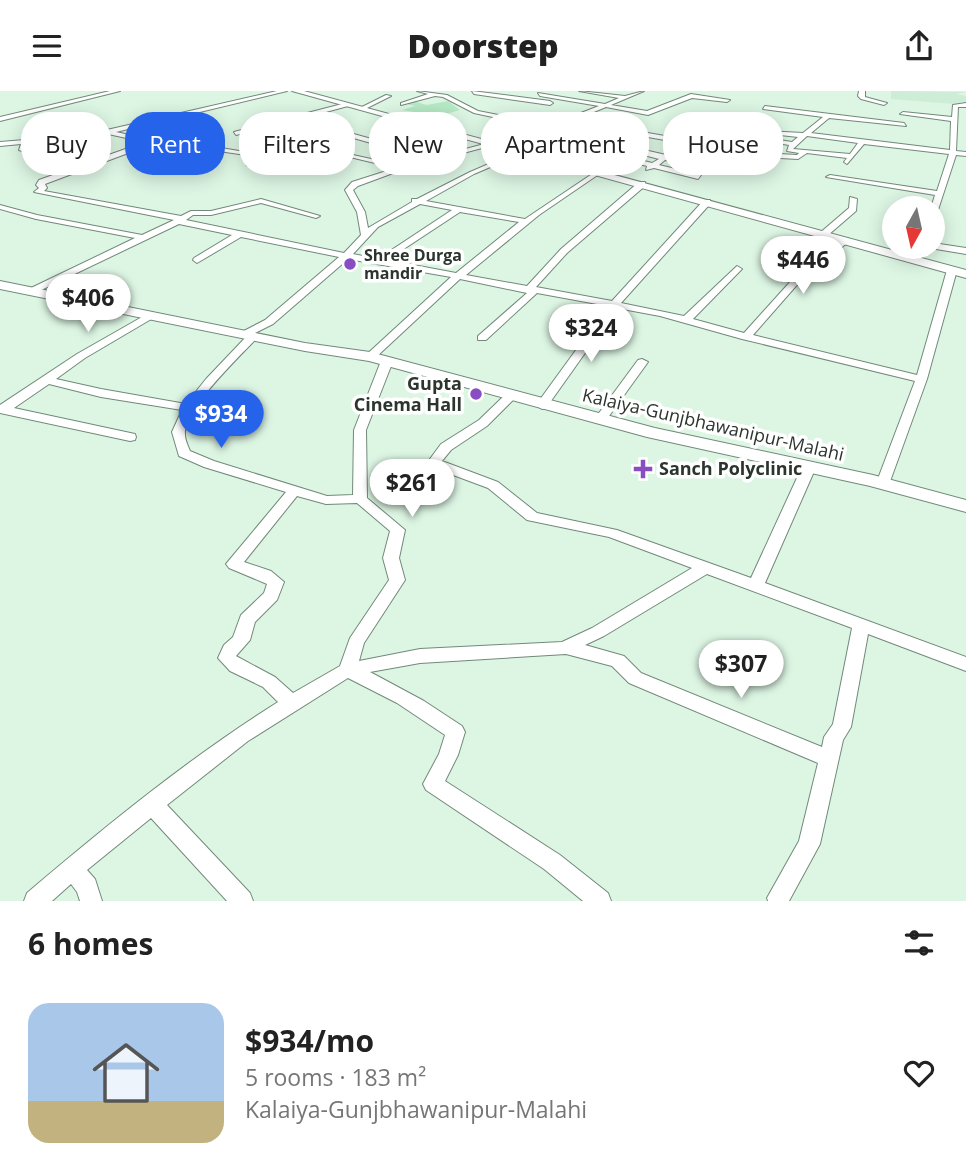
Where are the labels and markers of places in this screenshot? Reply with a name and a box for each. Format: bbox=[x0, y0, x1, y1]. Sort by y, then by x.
pin: $446 bbox=[762, 237, 844, 296]
place label: Shree Durga mandir bbox=[364, 244, 462, 284]
marker: Shree Durga mandir bbox=[342, 256, 358, 272]
pin: $406 bbox=[47, 275, 129, 334]
pin: $324 bbox=[550, 305, 632, 364]
place label: Gupta Cinema Hall bbox=[354, 371, 462, 416]
marker: Gupta Cinema Hall bbox=[468, 386, 484, 402]
pin: $934 bbox=[180, 391, 262, 450]
place label: Sanch Polyclinic bbox=[659, 456, 802, 480]
pin: $261 bbox=[371, 459, 453, 519]
marker: Sanch Polyclinic bbox=[633, 459, 653, 479]
pin: $307 bbox=[700, 641, 782, 700]

